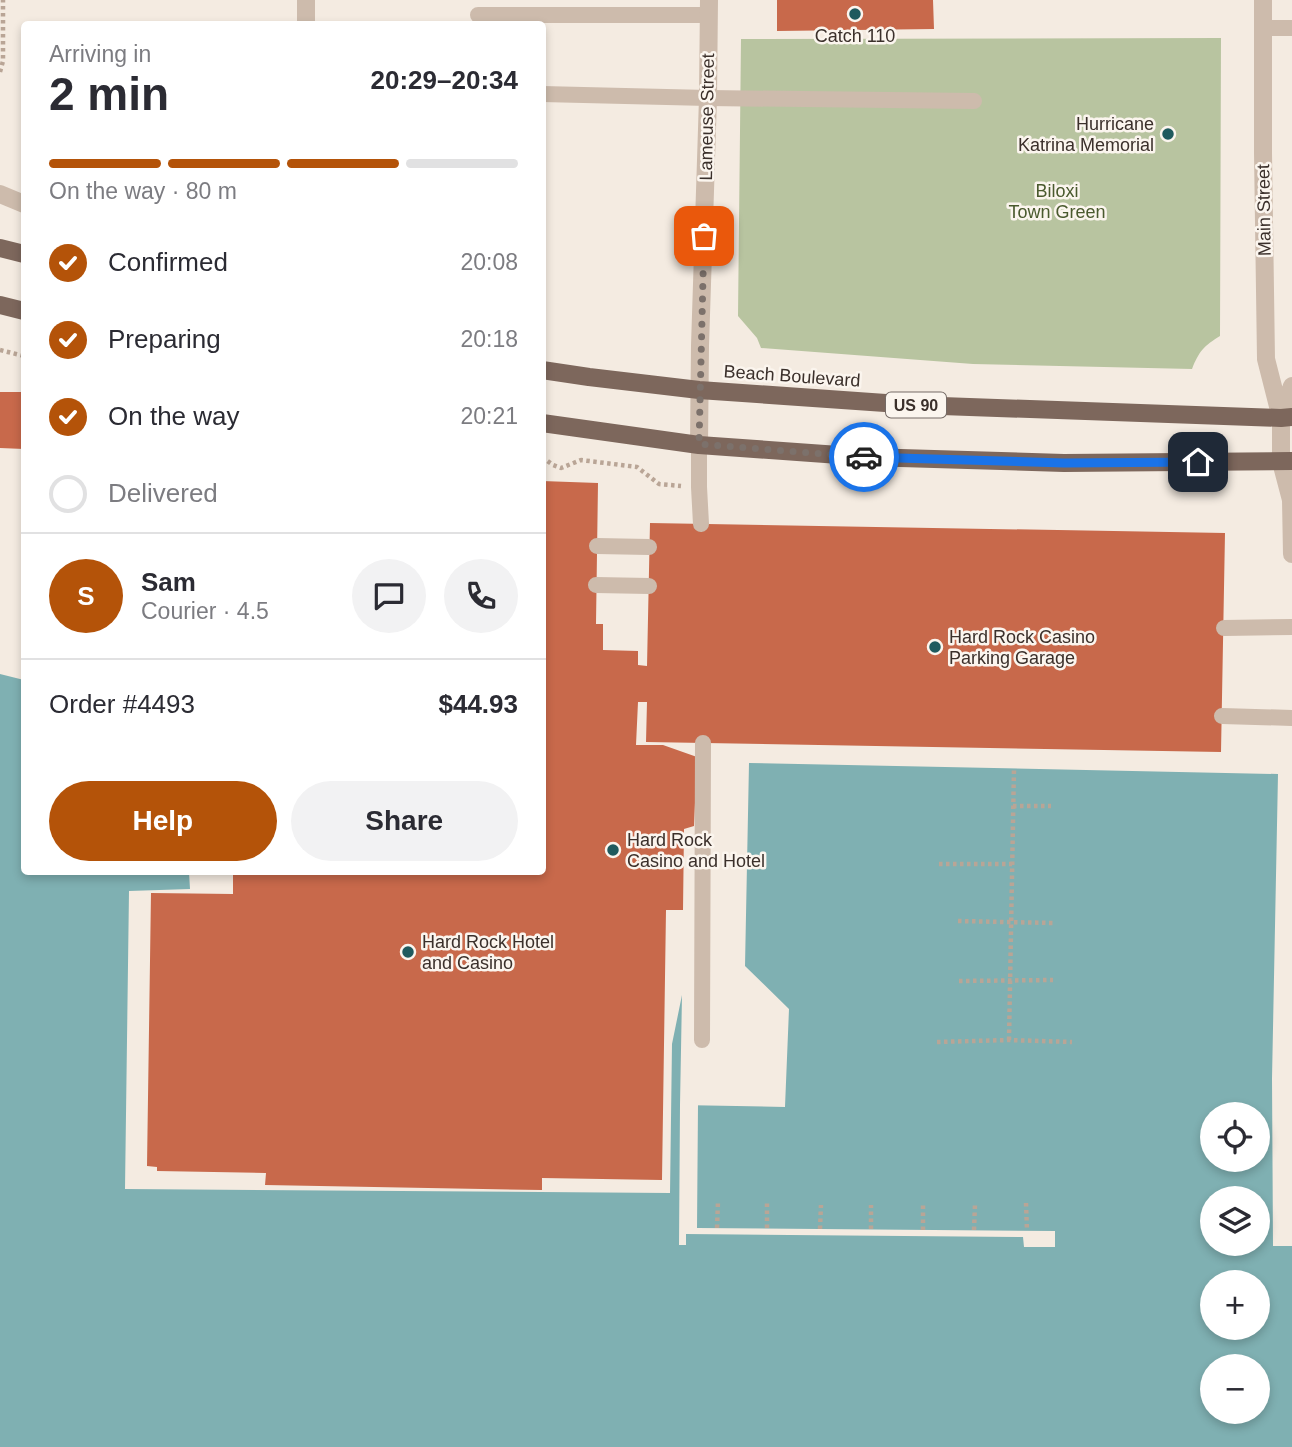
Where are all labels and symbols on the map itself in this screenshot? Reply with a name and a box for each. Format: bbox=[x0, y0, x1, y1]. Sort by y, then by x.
marker: Catch 110 bbox=[847, 6, 863, 22]
place label: Catch 110 bbox=[815, 26, 895, 46]
street label: Lameuse Street bbox=[696, 53, 718, 181]
place label: Hurricane Katrina Memorial bbox=[1018, 114, 1154, 155]
marker: Hurricane Katrina Memorial bbox=[1160, 126, 1176, 142]
street label: Main Street bbox=[1253, 164, 1275, 256]
park label: Biloxi Town Green bbox=[1008, 181, 1106, 222]
pin bbox=[674, 206, 734, 266]
street label: Beach Boulevard bbox=[723, 361, 861, 391]
road number: US 90 bbox=[886, 392, 946, 418]
courier bbox=[829, 422, 899, 492]
pin bbox=[1168, 432, 1228, 492]
place label: Hard Rock Casino Parking Garage bbox=[949, 627, 1095, 668]
marker: Hard Rock Casino Parking Garage bbox=[927, 639, 943, 655]
place label: Hard Rock Casino and Hotel bbox=[627, 830, 765, 871]
marker: Hard Rock Casino and Hotel bbox=[605, 842, 621, 858]
place label: Hard Rock Hotel and Casino bbox=[422, 932, 554, 973]
marker: Hard Rock Hotel and Casino bbox=[400, 944, 416, 960]

